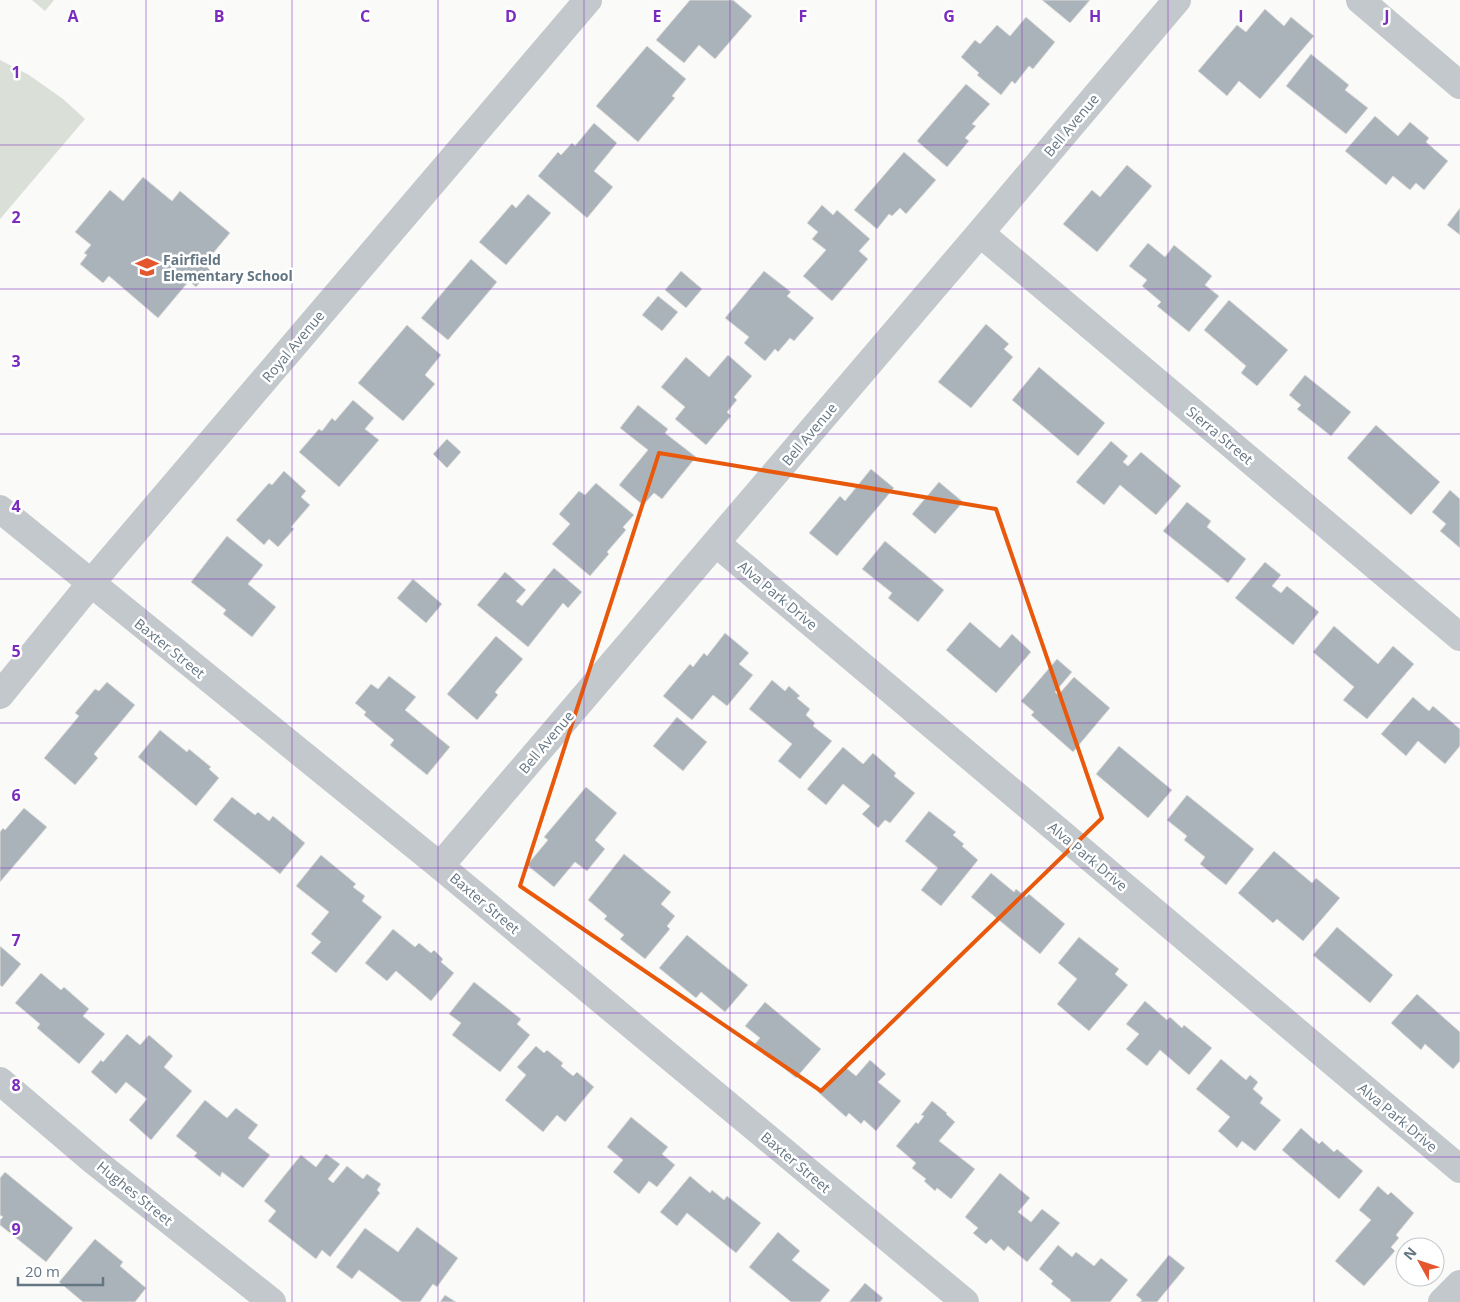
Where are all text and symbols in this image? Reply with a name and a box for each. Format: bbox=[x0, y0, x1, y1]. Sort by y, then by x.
text: A bbox=[67, 5, 79, 27]
text: B bbox=[214, 5, 224, 27]
text: C bbox=[360, 5, 370, 27]
text: D bbox=[505, 5, 517, 27]
text: E bbox=[653, 5, 662, 27]
text: F bbox=[799, 5, 807, 27]
text: G bbox=[943, 5, 955, 27]
text: H bbox=[1089, 5, 1101, 27]
text: I bbox=[1238, 5, 1244, 27]
text: J bbox=[1382, 5, 1390, 27]
text: 1 bbox=[11, 61, 21, 83]
street label: Bell Avenue bbox=[1039, 90, 1103, 160]
text: 2 bbox=[11, 206, 21, 228]
place label: Fairfield Elementary School bbox=[163, 250, 293, 285]
school or university icon: Fairfield Elementary School bbox=[134, 254, 160, 280]
street label: Royal Avenue bbox=[258, 306, 329, 386]
text: 3 bbox=[11, 350, 21, 372]
street label: Bell Avenue bbox=[777, 399, 841, 469]
street label: Sierra Street bbox=[1183, 402, 1257, 468]
text: 4 bbox=[11, 495, 21, 517]
street label: Alva Park Drive bbox=[734, 556, 822, 634]
street label: Baxter Street bbox=[131, 614, 209, 682]
text: 5 bbox=[11, 640, 21, 662]
street label: Bell Avenue bbox=[514, 707, 578, 777]
text: 6 bbox=[11, 784, 21, 806]
street label: Alva Park Drive bbox=[1044, 817, 1132, 895]
street label: Baxter Street bbox=[446, 868, 524, 938]
text: 7 bbox=[11, 929, 21, 951]
text: 8 bbox=[11, 1074, 21, 1096]
street label: Alva Park Drive bbox=[1354, 1078, 1442, 1156]
street label: Baxter Street bbox=[757, 1127, 835, 1197]
street label: Hughes Street bbox=[93, 1157, 177, 1229]
text: 9 bbox=[11, 1218, 21, 1240]
north arrow bbox=[1395, 1237, 1445, 1287]
text: N bbox=[1399, 1243, 1421, 1264]
scale bar bbox=[18, 1254, 102, 1286]
text: 20 m bbox=[25, 1261, 60, 1281]

